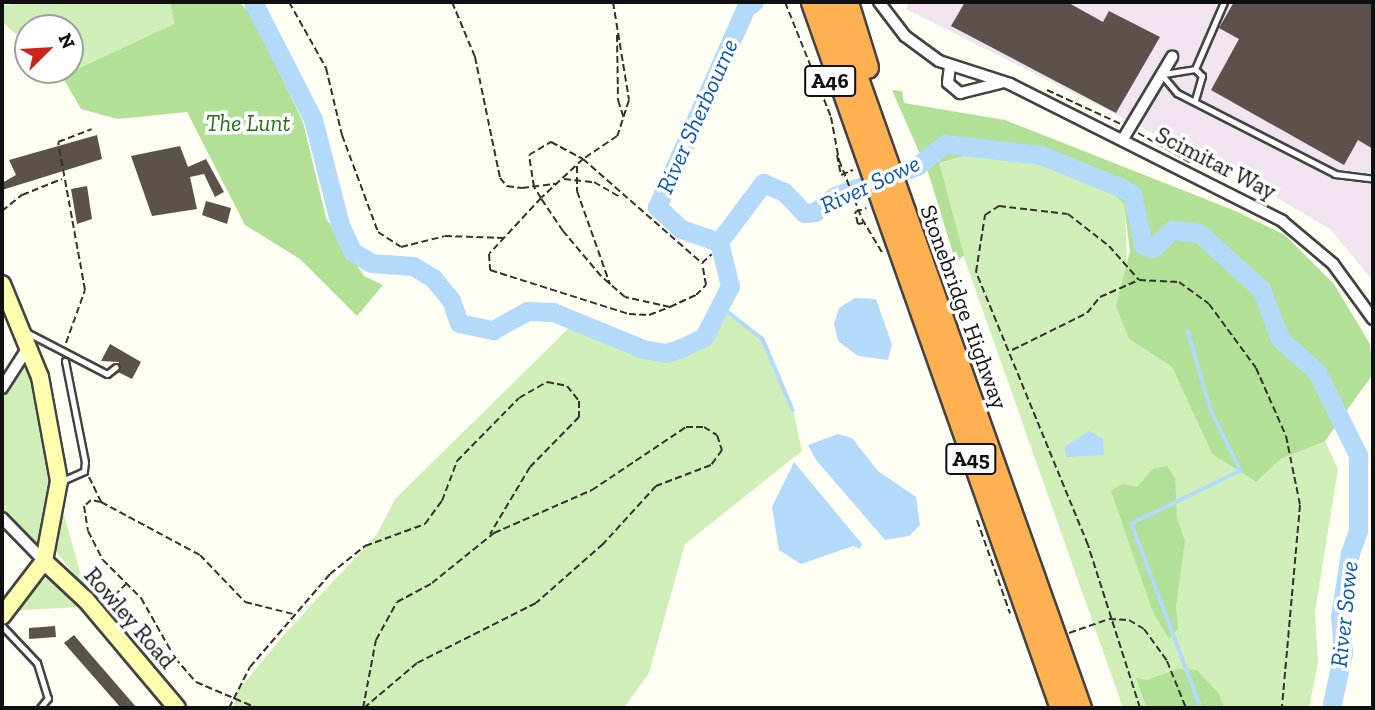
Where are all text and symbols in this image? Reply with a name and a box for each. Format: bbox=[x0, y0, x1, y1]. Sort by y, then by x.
north arrow bbox=[14, 14, 84, 84]
text: N bbox=[53, 30, 80, 52]
water label: River Sherbourne bbox=[650, 34, 744, 198]
road number: A46 bbox=[804, 64, 856, 98]
park label: The Lunt bbox=[206, 109, 290, 137]
street label: Scimitar Way bbox=[1150, 121, 1282, 205]
water label: River Sowe bbox=[815, 148, 925, 220]
street label: Stonebridge Highway bbox=[914, 201, 1014, 413]
road number: A45 bbox=[945, 442, 997, 476]
water label: River Sowe bbox=[1324, 559, 1364, 669]
street label: Rowley Road bbox=[78, 561, 182, 675]

